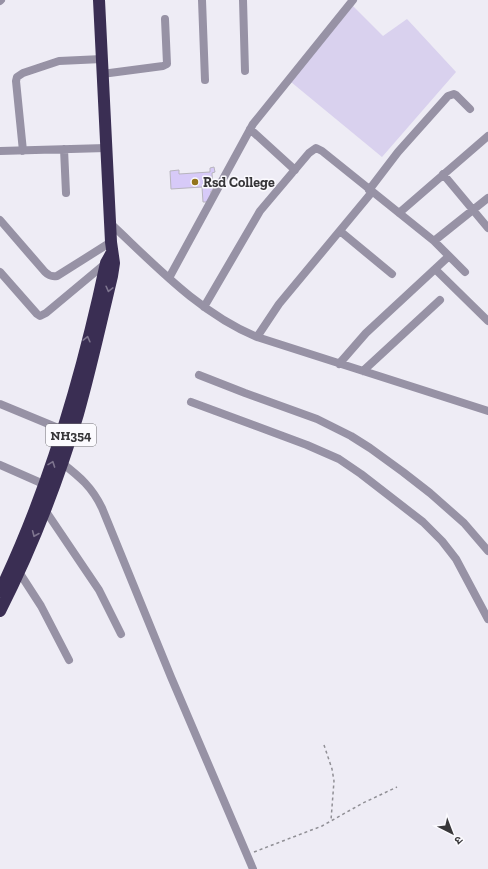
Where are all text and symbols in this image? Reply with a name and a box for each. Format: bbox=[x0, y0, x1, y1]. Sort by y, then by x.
place label: Rsd College bbox=[203, 174, 275, 191]
marker: Rsd College bbox=[190, 177, 200, 187]
one-way arrow bbox=[105, 285, 114, 292]
one-way arrow bbox=[83, 336, 91, 342]
road number: NH354 bbox=[46, 424, 96, 446]
one-way arrow bbox=[47, 461, 56, 468]
one-way arrow bbox=[32, 530, 40, 537]
north arrow bbox=[432, 813, 472, 853]
text: उ bbox=[451, 833, 465, 847]

